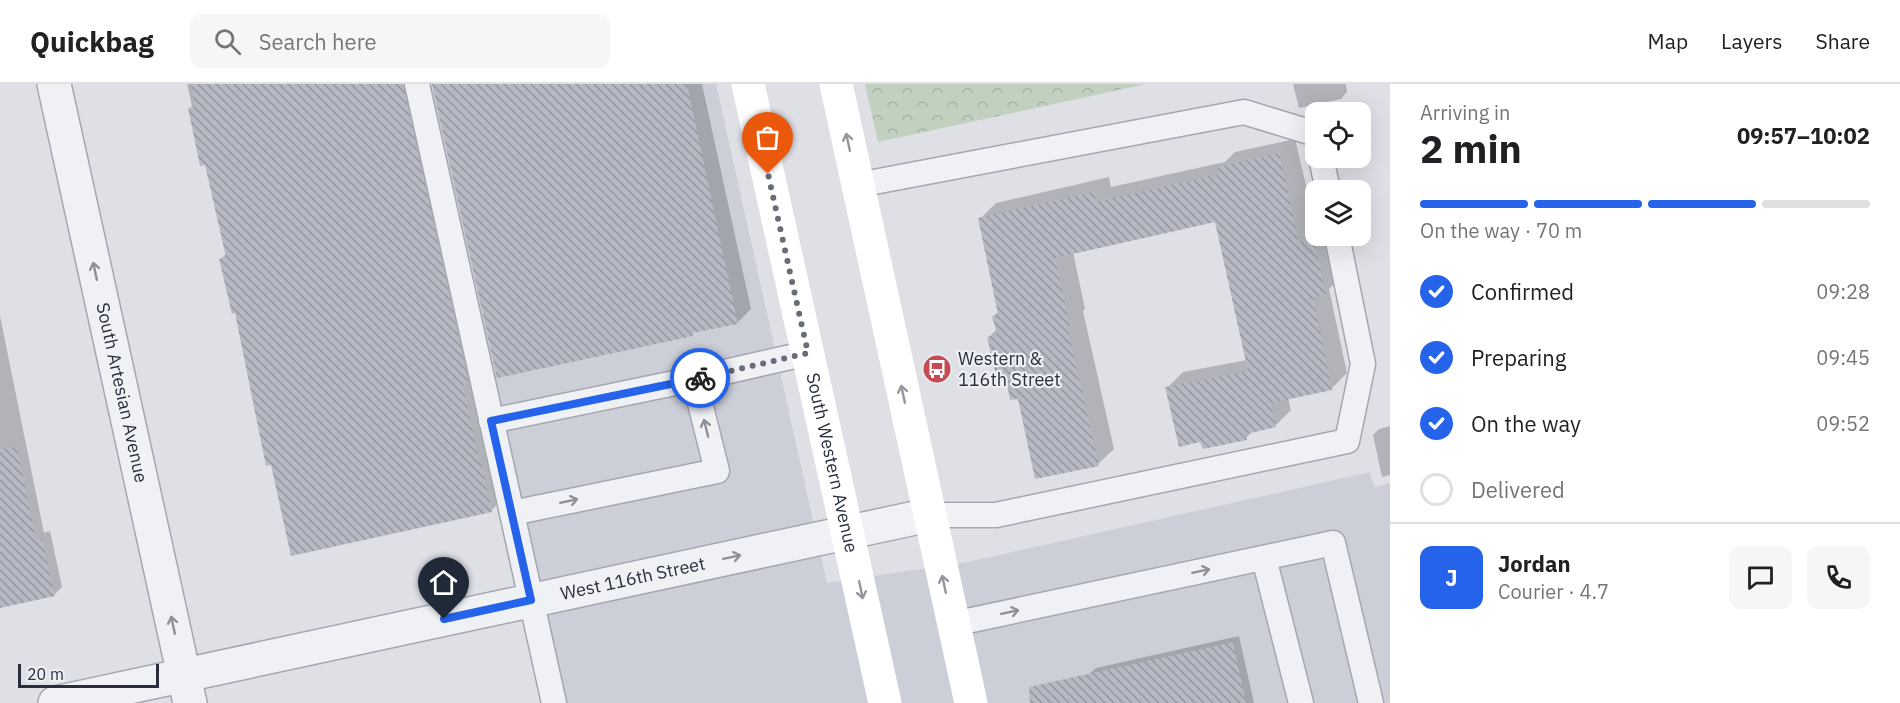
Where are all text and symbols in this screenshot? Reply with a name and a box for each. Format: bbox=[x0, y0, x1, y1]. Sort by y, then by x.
search box bbox=[190, 14, 610, 68]
text: Quickbag bbox=[30, 23, 154, 60]
icon: search bbox=[211, 25, 244, 58]
text: Search here bbox=[259, 27, 377, 56]
text: Map bbox=[1648, 27, 1688, 55]
text: Layers bbox=[1721, 27, 1783, 55]
text: Share bbox=[1816, 27, 1870, 55]
text: Arriving in bbox=[1420, 99, 1510, 126]
map controls bbox=[1305, 102, 1371, 246]
button: locate bbox=[1305, 102, 1371, 168]
pin bbox=[742, 112, 793, 174]
icon: bag bbox=[751, 121, 784, 154]
text: 09:57–10:02 bbox=[1737, 121, 1870, 150]
text: 2 min bbox=[1420, 123, 1522, 174]
one-way arrow bbox=[842, 132, 854, 151]
button: layers bbox=[1305, 180, 1371, 246]
text: On the way · 70 m bbox=[1420, 217, 1582, 244]
one-way arrow bbox=[89, 261, 101, 280]
icon: check bbox=[1420, 275, 1453, 308]
text: Confirmed bbox=[1471, 277, 1574, 306]
text: 09:28 bbox=[1816, 278, 1870, 305]
street label: South Artesian Avenue bbox=[91, 300, 153, 485]
icon: check bbox=[1420, 341, 1453, 374]
text: Preparing bbox=[1471, 343, 1566, 372]
text: 09:45 bbox=[1816, 344, 1870, 371]
place label: Western & 116th Street bbox=[958, 347, 1061, 391]
courier bbox=[670, 348, 730, 408]
bus stop icon: Western & 116th Street bbox=[921, 353, 953, 385]
icon: bike bbox=[684, 362, 717, 395]
street label: South Western Avenue bbox=[801, 371, 863, 555]
one-way arrow bbox=[897, 385, 908, 404]
icon: check bbox=[1420, 407, 1453, 440]
text: On the way bbox=[1471, 409, 1581, 438]
text: 09:52 bbox=[1816, 410, 1870, 437]
one-way arrow bbox=[700, 419, 712, 438]
text: Delivered bbox=[1471, 475, 1565, 504]
one-way arrow bbox=[559, 495, 578, 506]
button: chat bbox=[1729, 546, 1792, 609]
button: phone bbox=[1807, 546, 1870, 609]
text: Jordan bbox=[1498, 549, 1571, 578]
street label: West 116th Street bbox=[558, 551, 707, 605]
one-way arrow bbox=[722, 551, 741, 562]
pin bbox=[418, 557, 469, 619]
text: J bbox=[1445, 563, 1458, 592]
one-way arrow bbox=[1191, 565, 1210, 576]
icon: home bbox=[427, 566, 460, 599]
one-way arrow bbox=[938, 575, 950, 594]
text: Courier · 4.7 bbox=[1498, 578, 1609, 605]
one-way arrow bbox=[855, 580, 867, 599]
one-way arrow bbox=[1000, 606, 1020, 617]
one-way arrow bbox=[167, 616, 178, 636]
scale bar bbox=[18, 661, 159, 688]
text: 20 m bbox=[27, 664, 64, 684]

